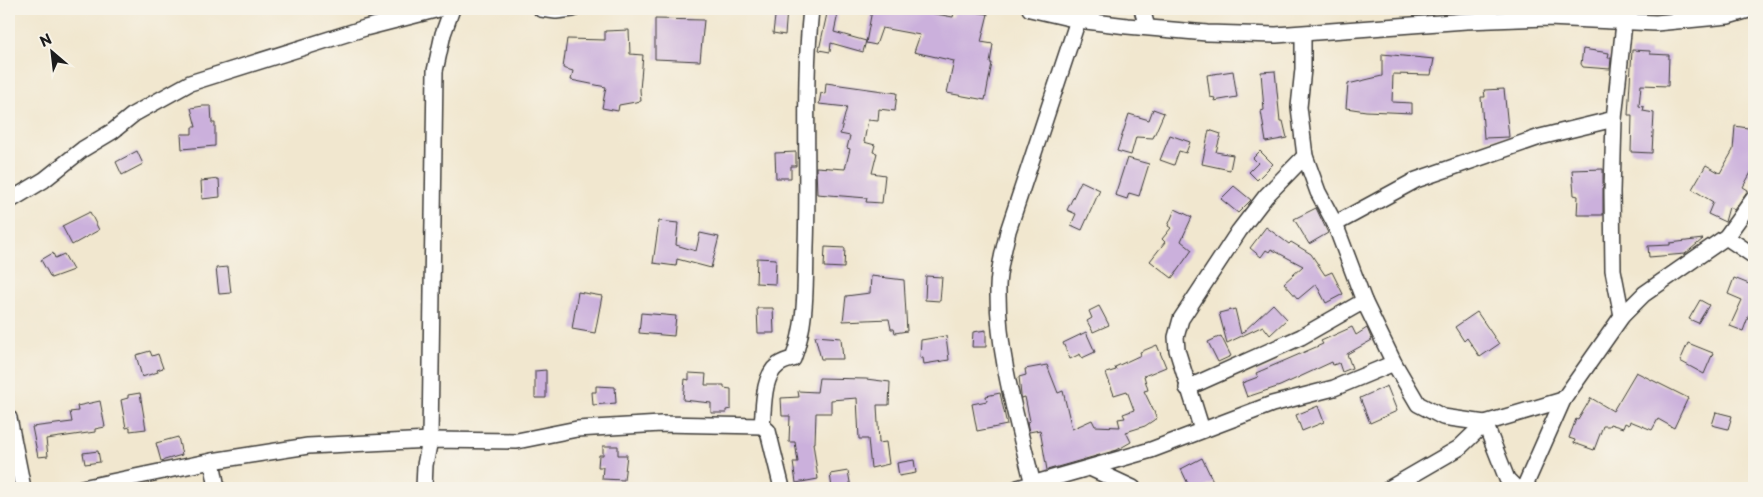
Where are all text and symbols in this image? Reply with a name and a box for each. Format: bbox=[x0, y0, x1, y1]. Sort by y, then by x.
north arrow bbox=[28, 28, 78, 78]
text: N bbox=[36, 28, 55, 52]

